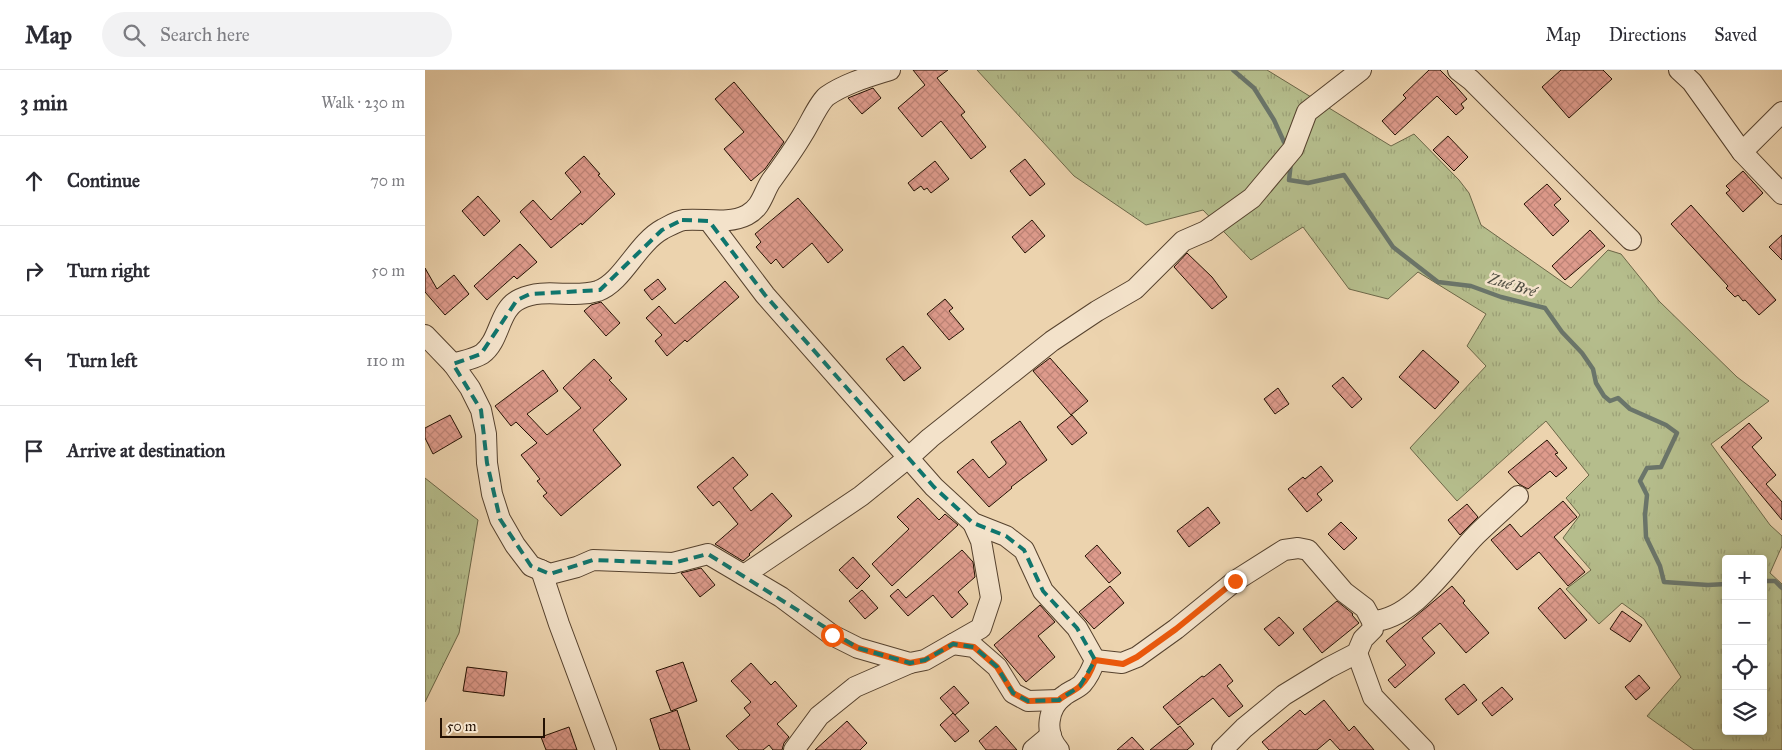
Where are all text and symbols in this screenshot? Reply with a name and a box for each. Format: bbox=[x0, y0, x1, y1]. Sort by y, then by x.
search box bbox=[102, 12, 452, 57]
text: Map bbox=[25, 20, 72, 50]
icon: search bbox=[120, 21, 148, 49]
text: Search here bbox=[160, 23, 250, 46]
text: Map bbox=[1545, 24, 1581, 46]
text: Directions bbox=[1609, 24, 1686, 46]
text: Saved bbox=[1714, 24, 1757, 46]
text: 3 min bbox=[20, 90, 68, 116]
text: Walk · 230 m bbox=[321, 93, 405, 112]
icon: ahead bbox=[20, 167, 48, 195]
text: Continue bbox=[67, 169, 140, 192]
text: 70 m bbox=[370, 171, 405, 190]
icon: right bbox=[20, 257, 48, 285]
text: Turn right bbox=[67, 259, 150, 282]
text: 50 m bbox=[371, 261, 405, 280]
water label: Zué Bré bbox=[1485, 269, 1540, 301]
icon: left bbox=[20, 347, 48, 375]
text: Turn left bbox=[67, 349, 137, 372]
text: 110 m bbox=[366, 351, 405, 370]
icon: arrive bbox=[20, 437, 48, 465]
text: Arrive at destination bbox=[67, 439, 225, 462]
map controls bbox=[1722, 555, 1767, 735]
button: + bbox=[1722, 555, 1767, 600]
route end bbox=[1224, 570, 1247, 593]
button: − bbox=[1722, 600, 1767, 645]
route start bbox=[821, 624, 844, 647]
button: locate bbox=[1722, 645, 1767, 690]
button: layers bbox=[1722, 690, 1767, 735]
scale bar bbox=[440, 715, 545, 738]
text: 50 m bbox=[447, 718, 476, 735]

